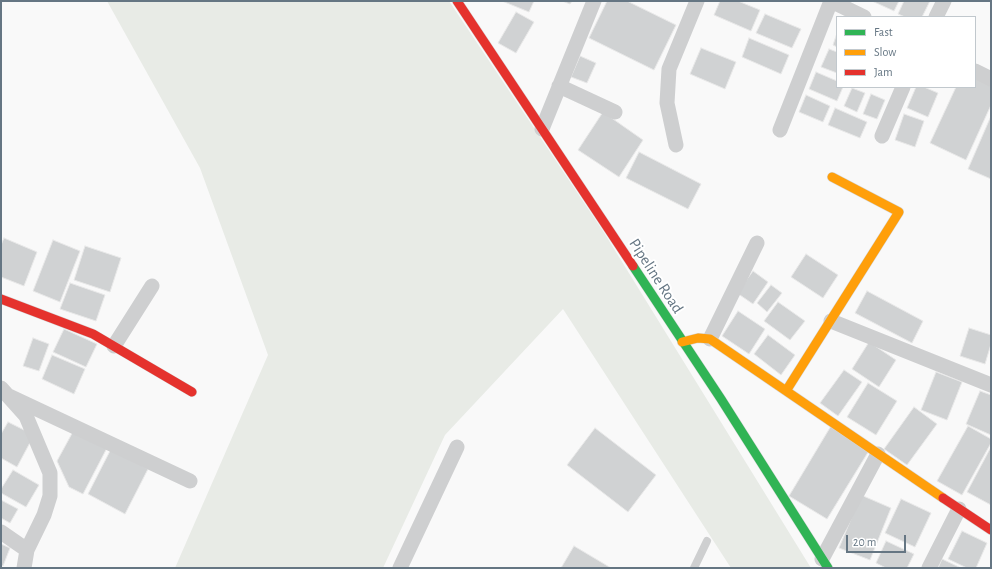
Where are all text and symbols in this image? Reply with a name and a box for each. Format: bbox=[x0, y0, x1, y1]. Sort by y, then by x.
legend bbox=[836, 16, 976, 88]
text: Fast bbox=[874, 26, 893, 38]
text: Slow bbox=[874, 46, 896, 58]
text: Jam bbox=[874, 66, 893, 78]
street label: Pipeline Road bbox=[625, 235, 687, 317]
scale bar bbox=[848, 527, 908, 553]
text: 20 m bbox=[853, 536, 876, 548]

